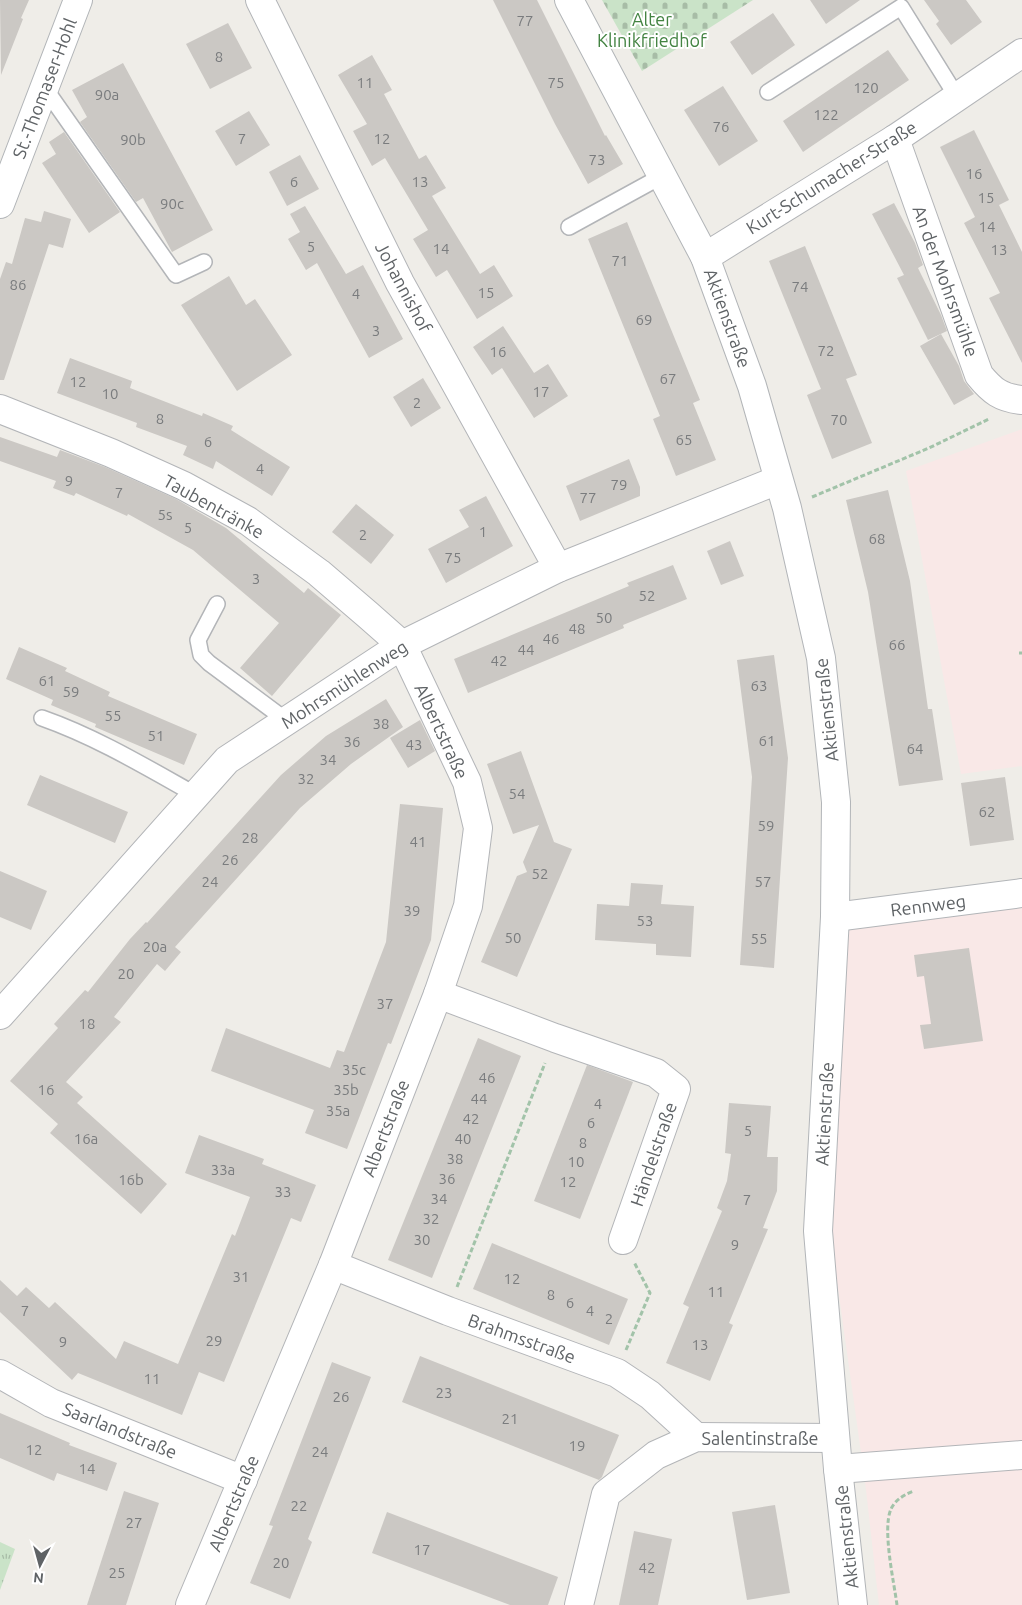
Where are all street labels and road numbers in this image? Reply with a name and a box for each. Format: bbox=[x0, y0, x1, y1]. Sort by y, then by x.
street label: St.-Thomaser-Hohl bbox=[8, 15, 80, 161]
street label: Kurt-Schumacher-Straße bbox=[742, 116, 920, 238]
street label: An der Mohrsmühle bbox=[909, 203, 983, 359]
street label: Johannishof bbox=[372, 238, 436, 336]
street label: Aktienstraße bbox=[701, 266, 755, 370]
street label: Taubentränke bbox=[160, 470, 268, 542]
street label: Mohrsmühlenweg bbox=[277, 636, 411, 732]
street label: Aktienstraße bbox=[811, 657, 841, 763]
street label: Albertstraße bbox=[411, 680, 473, 782]
street label: Rennweg bbox=[889, 890, 967, 920]
street label: Aktienstraße bbox=[811, 1061, 837, 1167]
street label: Albertstraße bbox=[357, 1077, 413, 1179]
street label: Händelstraße bbox=[626, 1099, 680, 1209]
street label: Brahmsstraße bbox=[466, 1309, 578, 1367]
street label: Saarlandstraße bbox=[60, 1398, 180, 1462]
street label: Salentinstraße bbox=[701, 1428, 819, 1448]
street label: Albertstraße bbox=[204, 1452, 262, 1554]
street label: Aktienstraße bbox=[831, 1484, 861, 1590]

